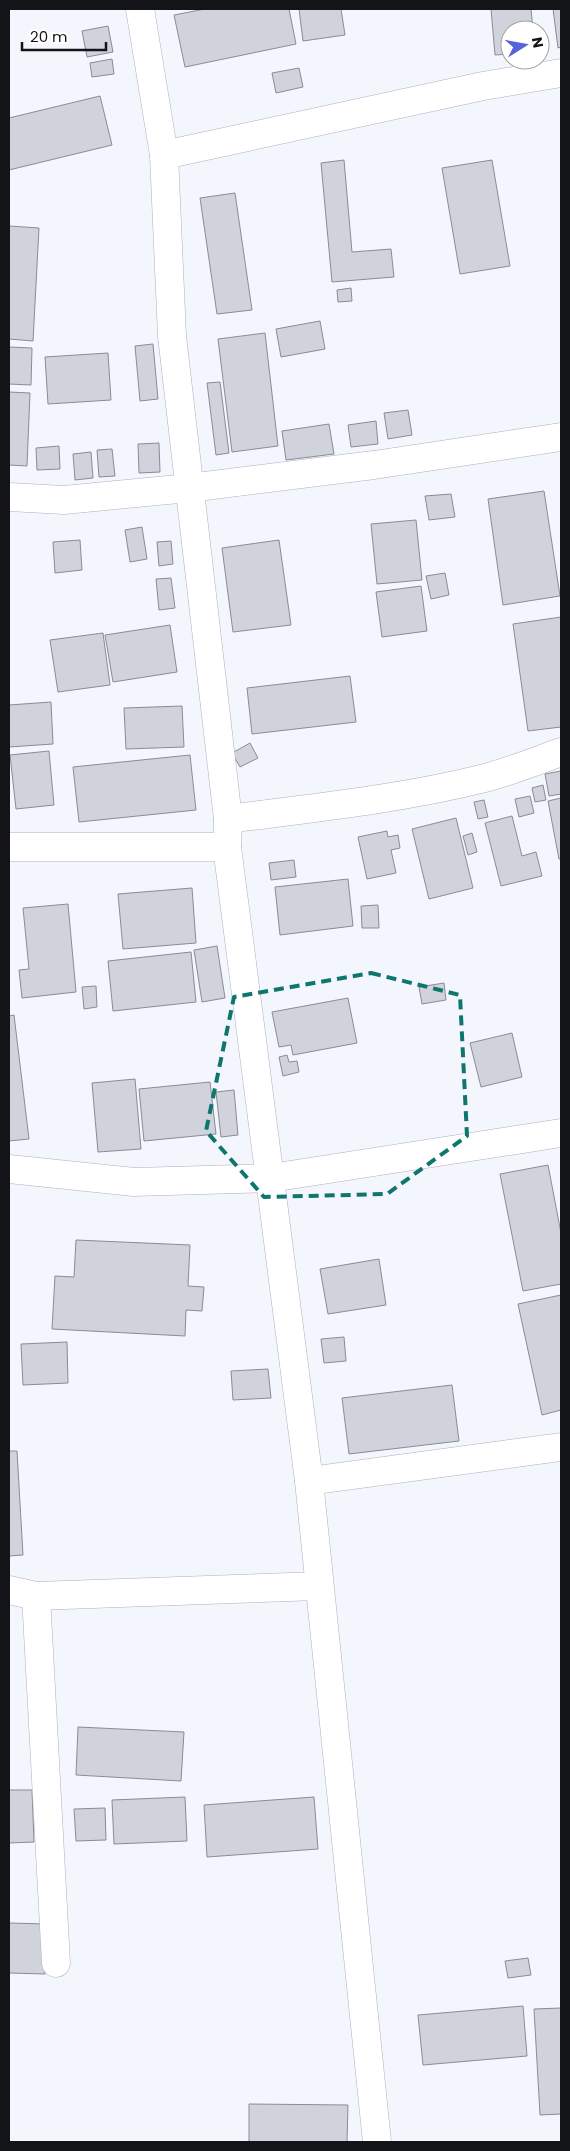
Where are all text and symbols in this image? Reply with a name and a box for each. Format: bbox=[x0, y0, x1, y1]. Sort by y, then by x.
scale bar bbox=[22, 20, 106, 52]
north arrow bbox=[500, 20, 550, 70]
text: 20 m bbox=[30, 26, 68, 47]
text: N bbox=[527, 35, 549, 50]

